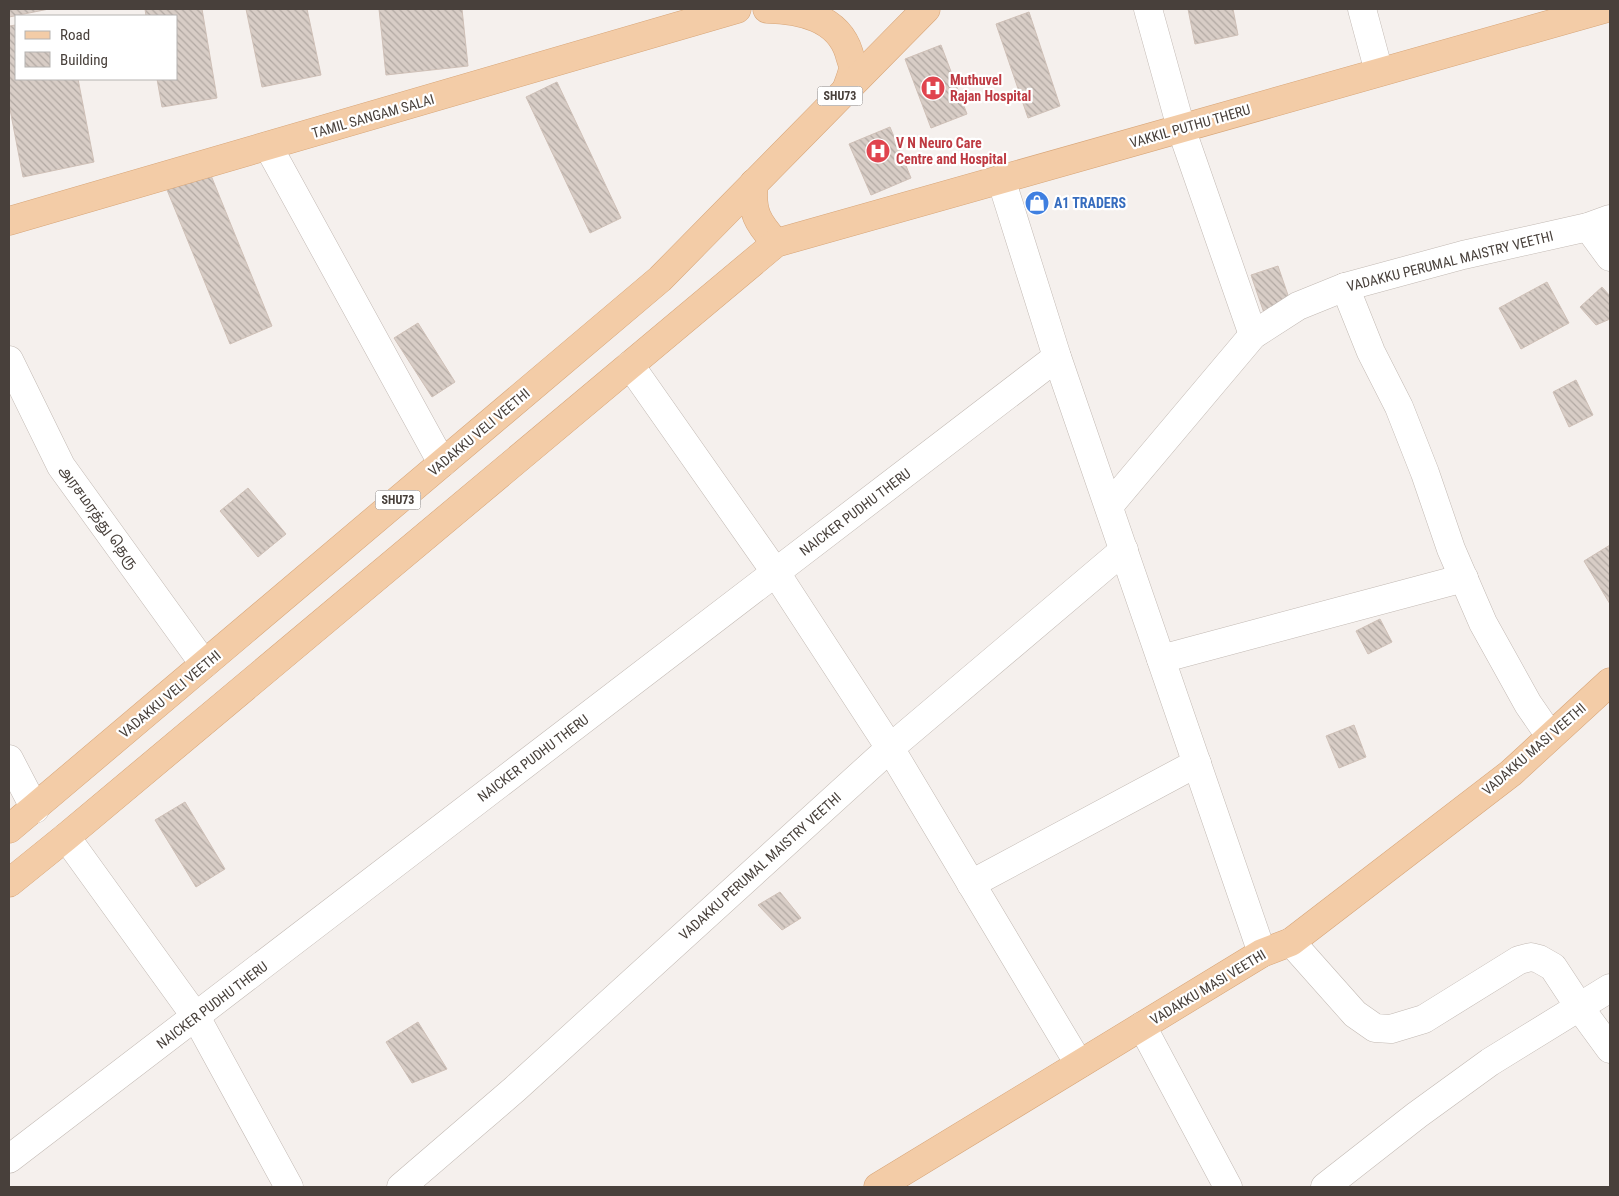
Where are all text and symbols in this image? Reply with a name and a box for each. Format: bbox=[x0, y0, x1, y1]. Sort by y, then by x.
legend bbox=[15, 15, 178, 80]
text: Road bbox=[60, 26, 90, 44]
text: Building bbox=[60, 51, 108, 69]
place label: Muthuvel Rajan Hospital bbox=[950, 72, 1031, 104]
hospital icon: Muthuvel Rajan Hospital bbox=[920, 75, 946, 101]
road number: SHU73 bbox=[818, 86, 862, 105]
street label: TAMIL SANGAM SALAI bbox=[310, 91, 436, 141]
street label: VAKKIL PUTHU THERU bbox=[1128, 101, 1252, 151]
place label: V N Neuro Care Centre and Hospital bbox=[896, 135, 1007, 167]
hospital icon: V N Neuro Care Centre and Hospital bbox=[865, 138, 891, 164]
shop icon: A1 TRADERS bbox=[1024, 190, 1050, 216]
place label: A1 TRADERS bbox=[1054, 195, 1126, 211]
street label: VADAKKU PERUMAL MAISTRY VEETHI bbox=[1345, 228, 1555, 294]
street label: VADAKKU VELI VEETHI bbox=[425, 385, 533, 479]
street label: அரசமரத்து தெரு bbox=[55, 462, 142, 573]
street label: NAICKER PUDHU THERU bbox=[796, 465, 914, 559]
road number: SHU73 bbox=[376, 490, 420, 510]
street label: VADAKKU VELI VEETHI bbox=[116, 647, 224, 741]
street label: VADAKKU MASI VEETHI bbox=[1479, 700, 1589, 798]
street label: NAICKER PUDHU THERU bbox=[474, 711, 592, 805]
street label: VADAKKU PERUMAL MAISTRY VEETHI bbox=[676, 789, 844, 943]
street label: VADAKKU MASI VEETHI bbox=[1147, 946, 1269, 1028]
street label: NAICKER PUDHU THERU bbox=[153, 958, 271, 1052]

